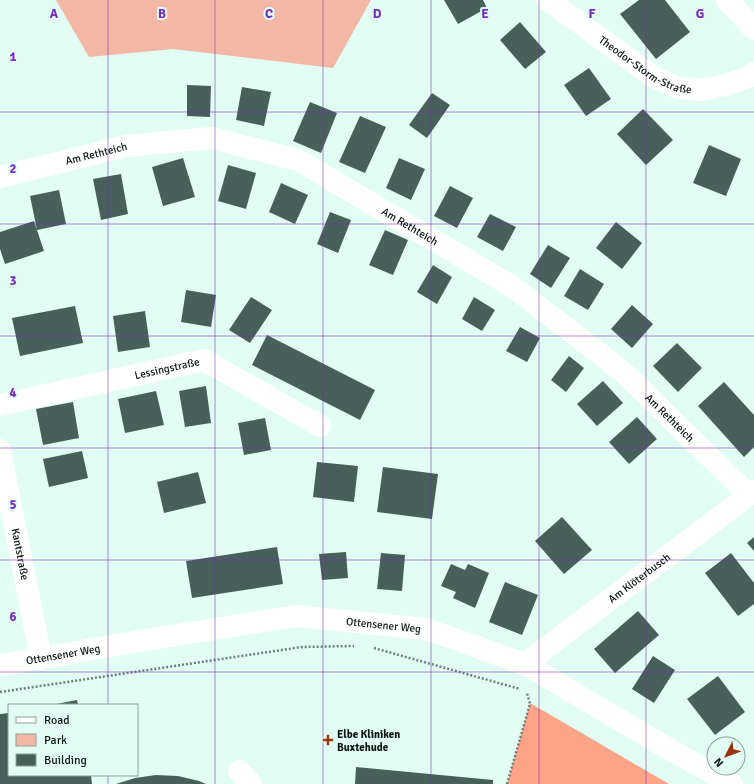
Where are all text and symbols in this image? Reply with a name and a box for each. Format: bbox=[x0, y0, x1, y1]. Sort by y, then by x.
text: A bbox=[50, 6, 59, 22]
text: B bbox=[158, 6, 166, 22]
text: C bbox=[265, 6, 273, 22]
text: D bbox=[373, 6, 382, 22]
text: E bbox=[481, 6, 489, 22]
text: F bbox=[589, 6, 596, 22]
text: G bbox=[696, 6, 704, 22]
street label: Theodor-Storm-Straße bbox=[597, 33, 692, 96]
text: 1 bbox=[9, 49, 17, 65]
street label: Am Rethteich bbox=[64, 139, 128, 167]
text: 2 bbox=[9, 161, 17, 177]
street label: Am Rethteich bbox=[380, 205, 441, 248]
text: 3 bbox=[9, 273, 17, 289]
street label: Lessingstraße bbox=[133, 355, 201, 382]
text: 4 bbox=[9, 385, 17, 401]
street label: Am Rethteich bbox=[643, 391, 697, 444]
text: 5 bbox=[9, 497, 17, 513]
street label: Kantstraße bbox=[9, 527, 32, 581]
street label: Am Klöterbusch bbox=[605, 550, 673, 605]
text: 6 bbox=[9, 609, 17, 625]
street label: Ottensener Weg bbox=[346, 615, 422, 635]
street label: Ottensener Weg bbox=[25, 641, 101, 667]
legend bbox=[8, 704, 138, 776]
text: Road bbox=[44, 713, 70, 728]
place label: Elbe Kliniken Buxtehude bbox=[337, 728, 400, 754]
text: Park bbox=[44, 733, 67, 748]
marker: Elbe Kliniken Buxtehude bbox=[322, 734, 334, 746]
north arrow bbox=[706, 736, 746, 776]
text: Building bbox=[44, 753, 87, 768]
text: N bbox=[712, 755, 726, 770]

